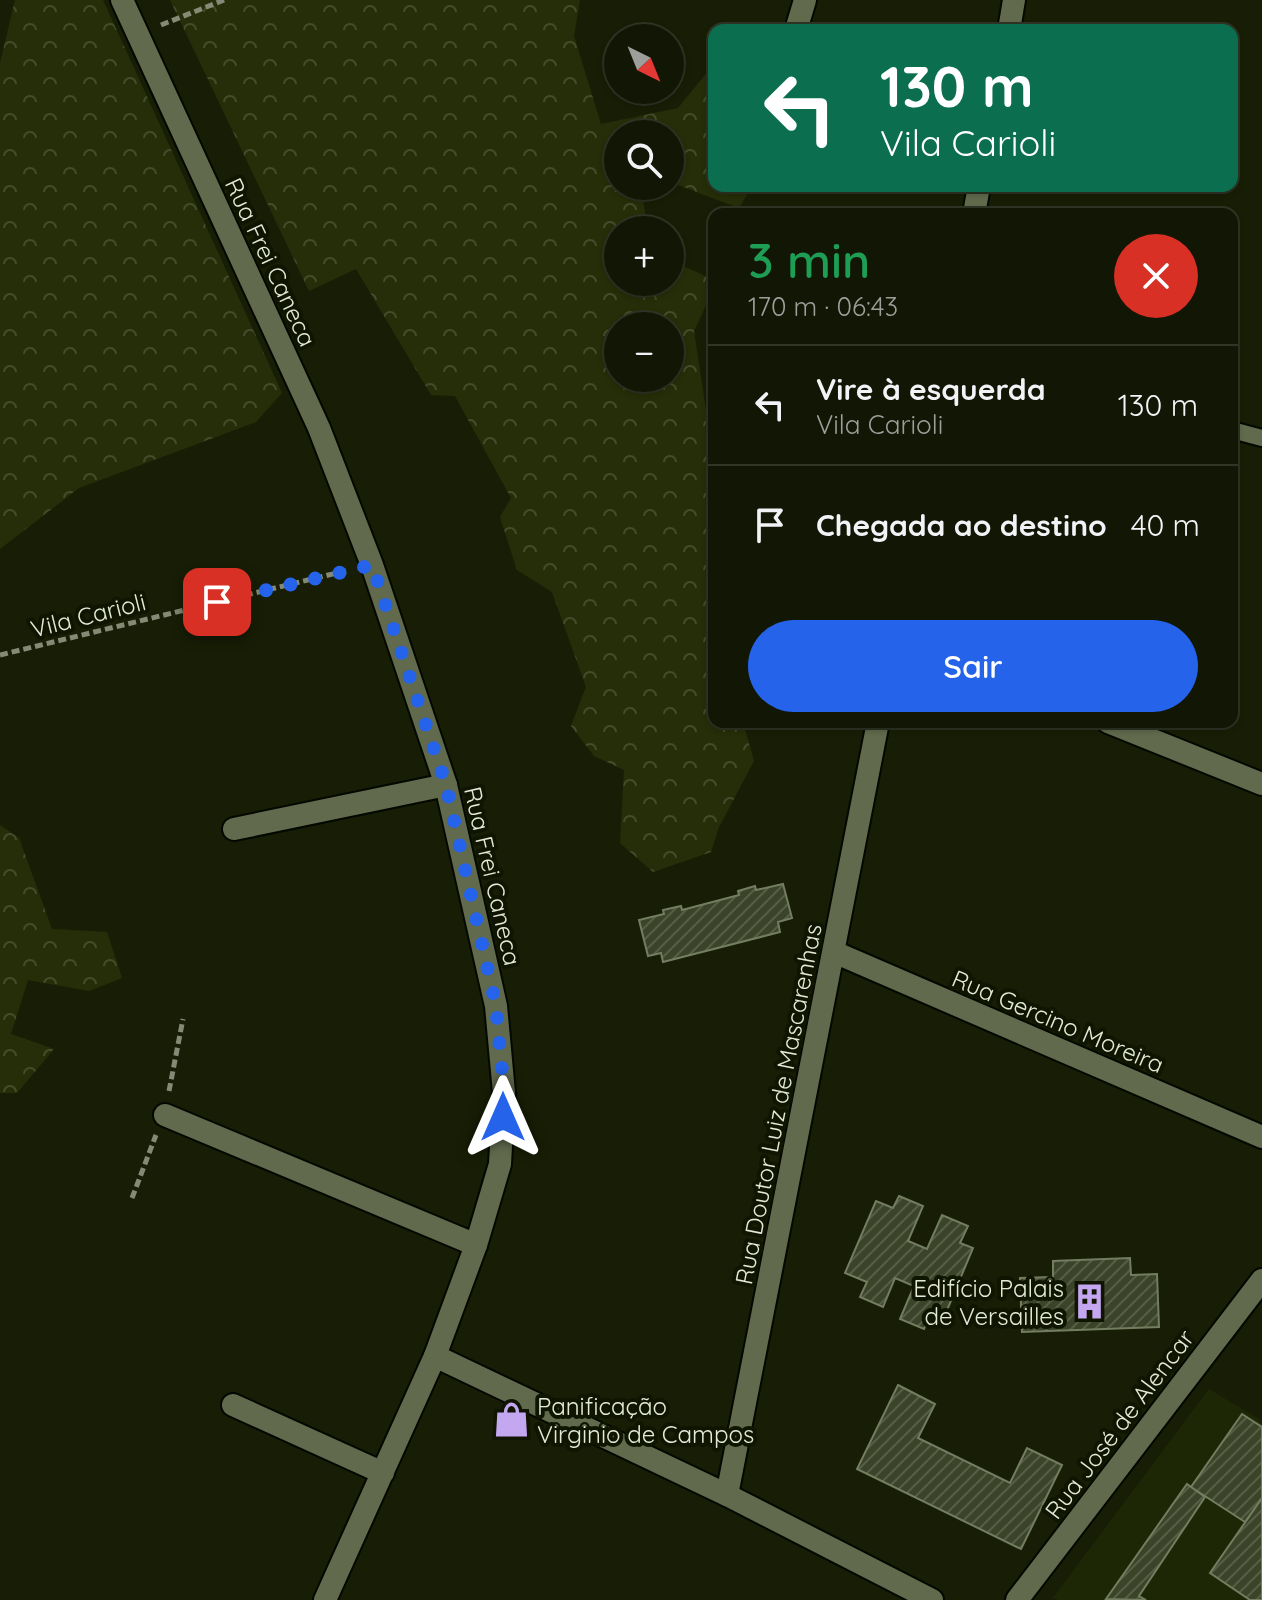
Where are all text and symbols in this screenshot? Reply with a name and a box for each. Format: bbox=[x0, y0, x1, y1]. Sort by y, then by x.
north arrow bbox=[604, 24, 684, 104]
map controls bbox=[604, 24, 684, 392]
text: 130 m bbox=[880, 51, 1034, 121]
icon: left bbox=[748, 56, 852, 160]
button: search bbox=[604, 120, 684, 200]
text: Vila Carioli bbox=[880, 120, 1056, 165]
street label: Rua Frei Caneca bbox=[219, 173, 323, 351]
button: + bbox=[604, 216, 684, 296]
text: 3 min bbox=[748, 230, 870, 290]
button: close bbox=[1114, 234, 1198, 318]
text: 170 m · 06:43 bbox=[748, 290, 898, 323]
button: − bbox=[604, 312, 684, 392]
text: Vire à esquerda bbox=[816, 370, 1045, 408]
icon: left bbox=[748, 383, 792, 427]
text: 130 m bbox=[1118, 386, 1198, 424]
text: Vila Carioli bbox=[816, 408, 943, 441]
icon: arrive bbox=[748, 503, 792, 547]
text: Chegada ao destino bbox=[816, 506, 1107, 544]
text: 40 m bbox=[1131, 506, 1200, 544]
pin bbox=[183, 568, 251, 636]
icon: arrive bbox=[195, 580, 239, 624]
street label: Vila Carioli bbox=[27, 586, 149, 644]
button: Sair bbox=[748, 620, 1198, 712]
street label: Rua Frei Caneca bbox=[458, 784, 528, 968]
street label: Rua Doutor Luiz de Mascarenhas bbox=[728, 921, 828, 1287]
street label: Rua Gercino Moreira bbox=[948, 963, 1168, 1079]
position arrow bbox=[461, 1075, 545, 1159]
place label: Edifício Palais de Versailles bbox=[913, 1273, 1064, 1331]
building icon: Edifício Palais de Versailles bbox=[1071, 1283, 1109, 1321]
street label: Rua José de Alencar bbox=[1038, 1323, 1200, 1525]
place label: Panificação Virginio de Campos bbox=[537, 1391, 754, 1449]
shop icon: Panificação Virginio de Campos bbox=[492, 1401, 530, 1439]

